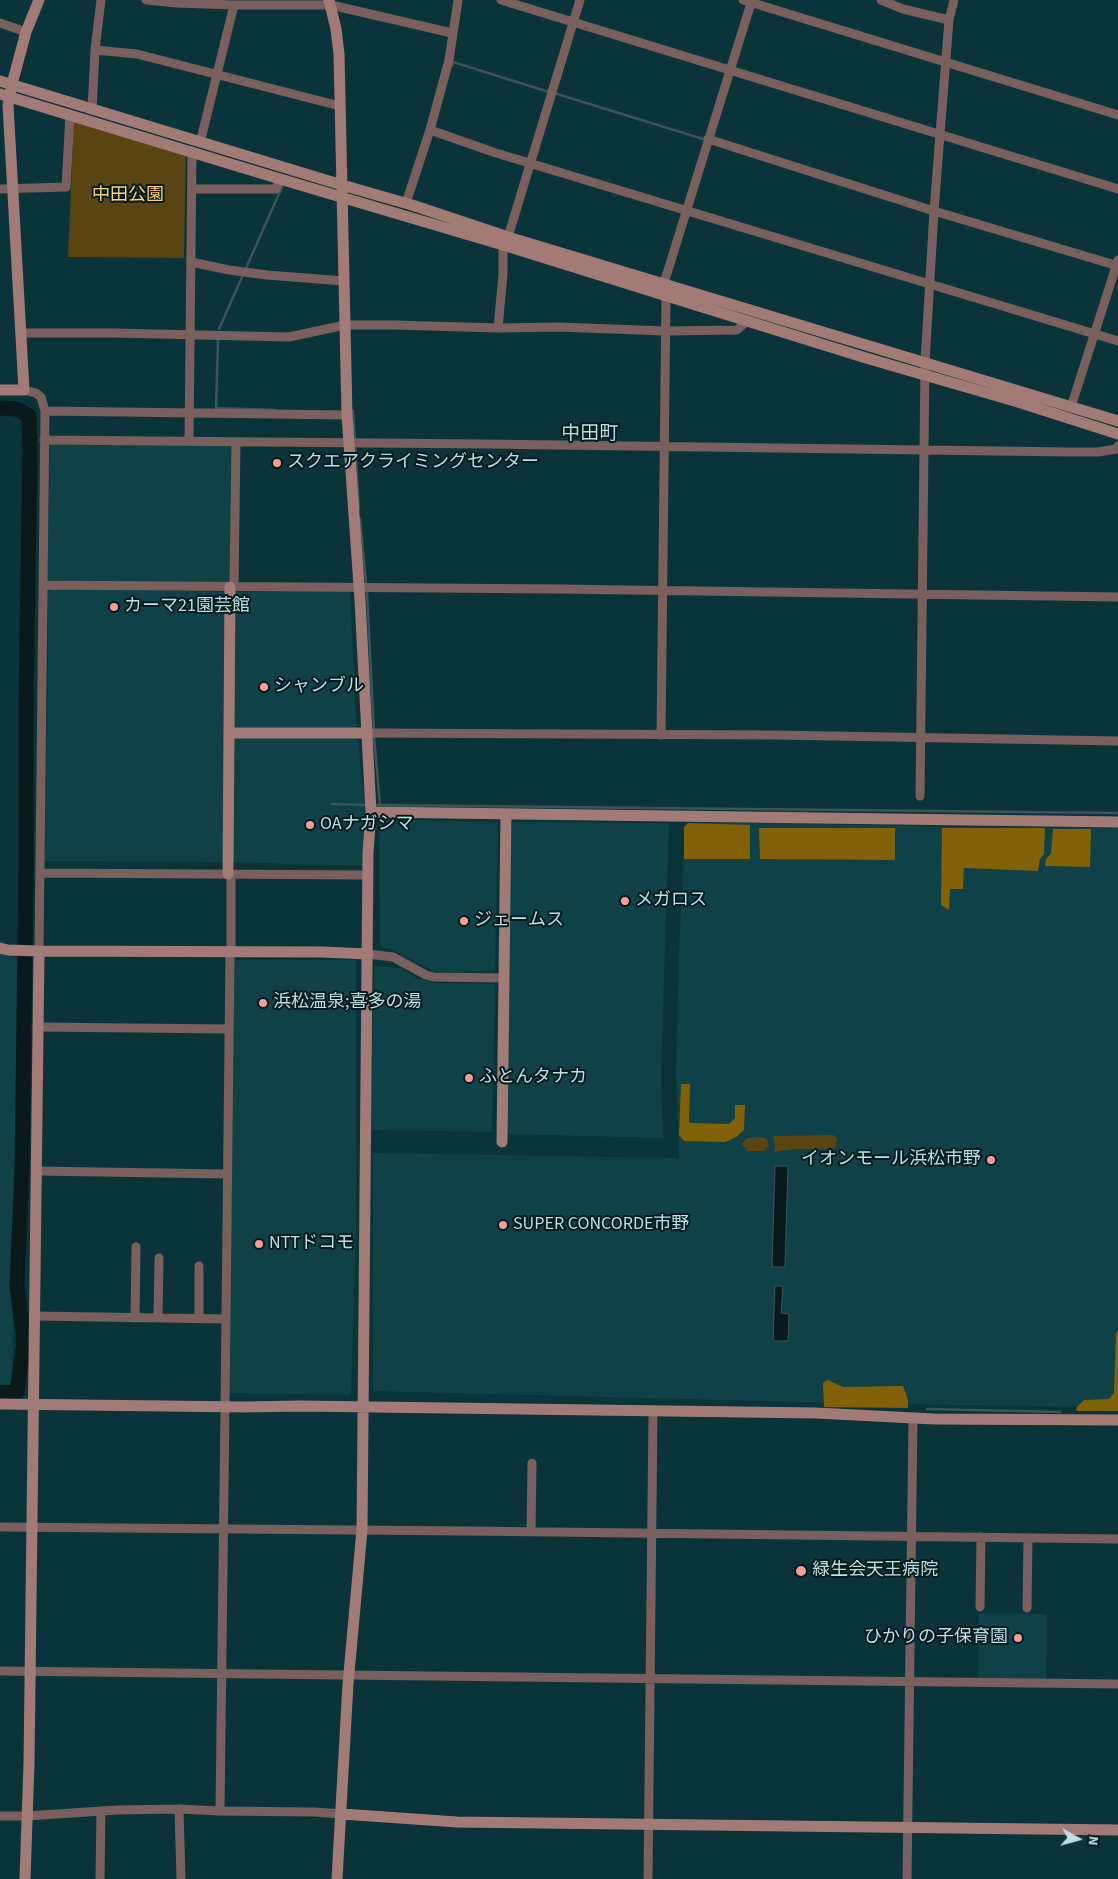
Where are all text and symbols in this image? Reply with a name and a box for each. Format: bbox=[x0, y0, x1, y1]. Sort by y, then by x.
park label: 中田公園 bbox=[92, 185, 164, 207]
district label: 中田町 bbox=[562, 424, 618, 446]
place label: スクエアクライミングセンター bbox=[287, 452, 539, 474]
marker: スクエアクライミングセンター bbox=[271, 457, 283, 469]
place label: カーマ21園芸館 bbox=[124, 596, 250, 618]
marker: カーマ21園芸館 bbox=[108, 601, 120, 613]
place label: シャンブル bbox=[274, 676, 364, 698]
marker: シャンブル bbox=[258, 681, 270, 693]
place label: OAナガシマ bbox=[320, 814, 414, 836]
marker: OAナガシマ bbox=[304, 819, 316, 831]
place label: メガロス bbox=[635, 890, 707, 912]
marker: メガロス bbox=[619, 895, 631, 907]
place label: ジェームス bbox=[474, 910, 564, 932]
marker: ジェームス bbox=[458, 915, 470, 927]
place label: 浜松温泉;喜多の湯 bbox=[273, 992, 421, 1014]
marker: 浜松温泉;喜多の湯 bbox=[257, 997, 269, 1009]
place label: ふとんタナカ bbox=[479, 1067, 587, 1089]
marker: ふとんタナカ bbox=[463, 1072, 475, 1084]
place label: イオンモール浜松市野 bbox=[801, 1149, 981, 1171]
marker: イオンモール浜松市野 bbox=[985, 1154, 997, 1166]
place label: SUPER CONCORDE市野 bbox=[513, 1214, 690, 1236]
marker: SUPER CONCORDE市野 bbox=[497, 1219, 509, 1231]
place label: NTTドコモ bbox=[269, 1233, 354, 1255]
marker: NTTドコモ bbox=[253, 1238, 265, 1250]
place label: 緑生会天王病院 bbox=[812, 1560, 938, 1582]
marker: 緑生会天王病院 bbox=[794, 1564, 808, 1578]
place label: ひかりの子保育園 bbox=[864, 1627, 1008, 1649]
marker: ひかりの子保育園 bbox=[1012, 1632, 1024, 1644]
north arrow bbox=[1053, 1814, 1103, 1864]
text: N bbox=[1082, 1835, 1103, 1847]

